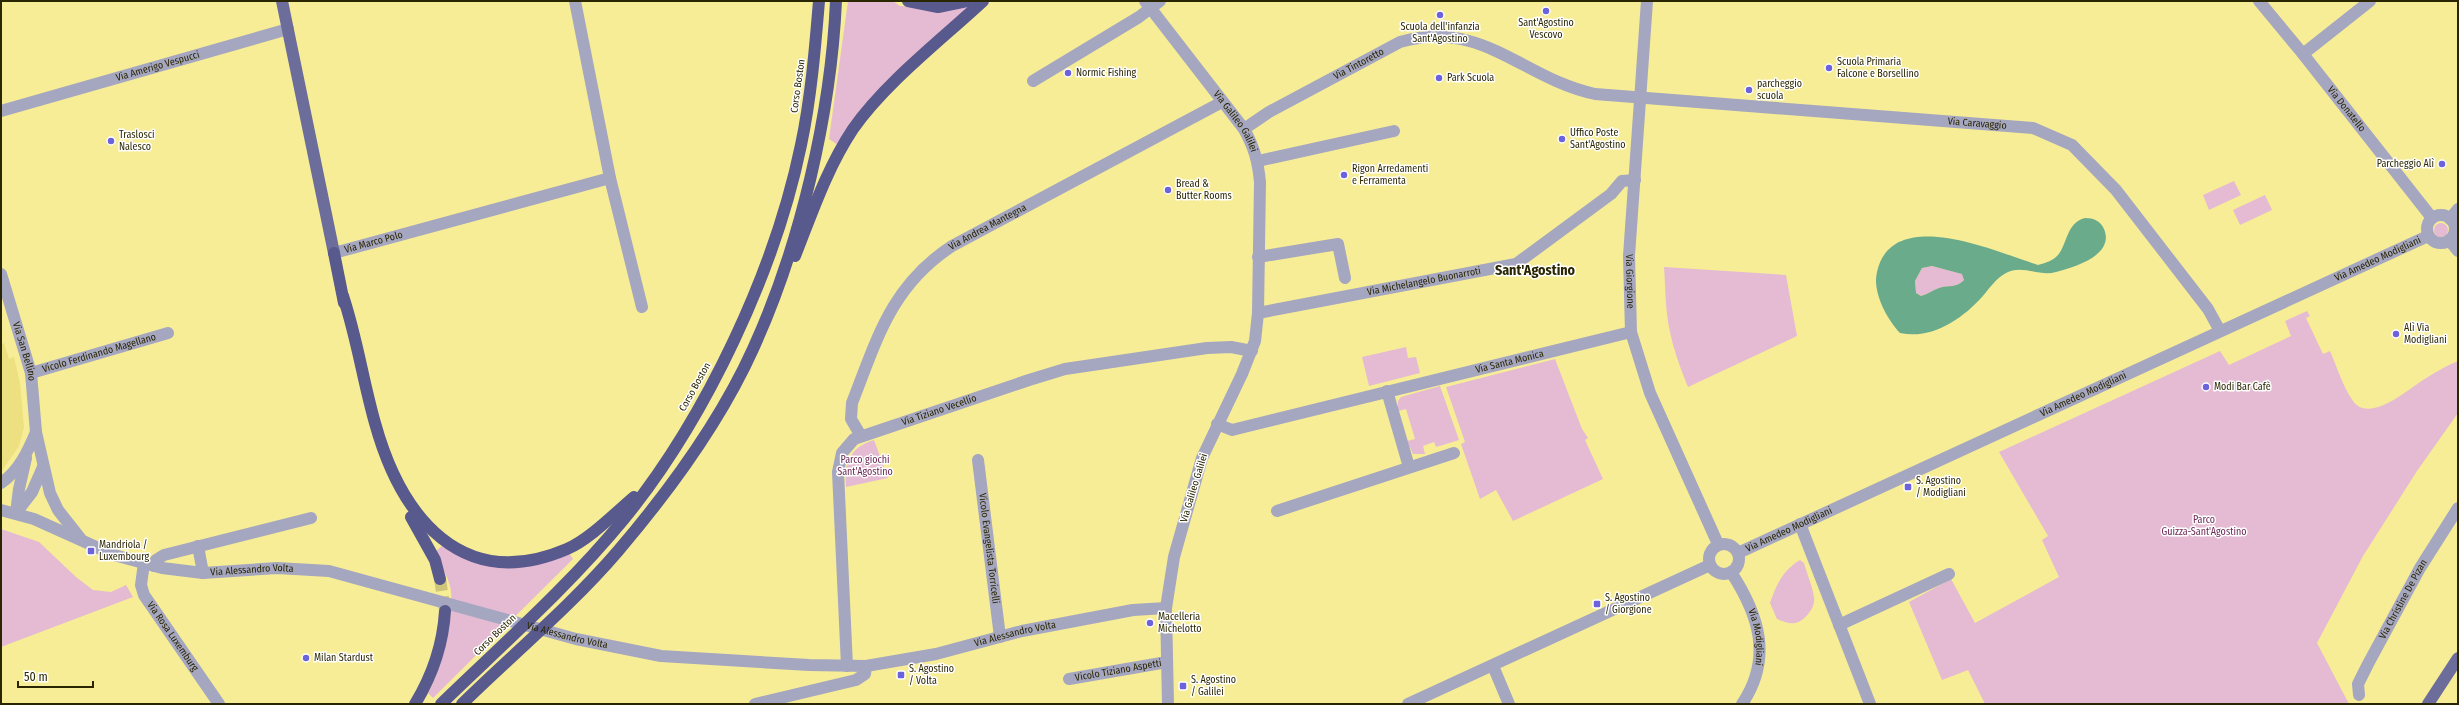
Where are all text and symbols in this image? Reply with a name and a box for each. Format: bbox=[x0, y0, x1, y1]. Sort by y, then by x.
marker: Sant'Agostino Vescovo bbox=[1541, 6, 1551, 16]
marker: Scuola dell'infanzia Sant'Agostino bbox=[1435, 10, 1445, 20]
place label: Sant'Agostino Vescovo bbox=[1518, 17, 1574, 41]
place label: Scuola dell'infanzia Sant'Agostino bbox=[1400, 21, 1480, 45]
street label: Via Tintoretto bbox=[1331, 46, 1386, 82]
street label: Via Amerigo Vespucci bbox=[114, 49, 201, 84]
place label: Scuola Primaria Falcone e Borsellino bbox=[1837, 56, 1919, 80]
street label: Corso Boston bbox=[788, 58, 808, 114]
marker: Scuola Primaria Falcone e Borsellino bbox=[1824, 63, 1834, 73]
place label: Normic Fishing bbox=[1076, 67, 1137, 79]
marker: Normic Fishing bbox=[1063, 68, 1073, 78]
place label: Park Scuola bbox=[1447, 72, 1494, 84]
marker: Park Scuola bbox=[1434, 73, 1444, 83]
place label: parcheggio scuola bbox=[1757, 78, 1802, 102]
street label: Via Donatello bbox=[2325, 84, 2368, 134]
marker: parcheggio scuola bbox=[1744, 85, 1754, 95]
street label: Via Galileo Galilei bbox=[1211, 88, 1260, 154]
street label: Via Caravaggio bbox=[1947, 115, 2007, 132]
place label: Uffico Poste Sant'Agostino bbox=[1570, 127, 1626, 151]
place label: Traslosci Nalesco bbox=[119, 129, 155, 153]
marker: Uffico Poste Sant'Agostino bbox=[1557, 134, 1567, 144]
marker: Traslosci Nalesco bbox=[106, 136, 116, 146]
place label: Parcheggio Alì bbox=[2377, 157, 2434, 170]
marker: Parcheggio Alì bbox=[2437, 159, 2447, 169]
place label: Rigon Arredamenti e Ferramenta bbox=[1352, 163, 1428, 187]
marker: Rigon Arredamenti e Ferramenta bbox=[1339, 170, 1349, 180]
place label: Bread & Butter Rooms bbox=[1176, 178, 1232, 202]
marker: Bread & Butter Rooms bbox=[1163, 185, 1173, 195]
street label: Via Andrea Mantegna bbox=[946, 201, 1029, 253]
street label: Via Marco Polo bbox=[343, 229, 404, 256]
street label: Via Amedeo Modigliani bbox=[2333, 234, 2423, 284]
street label: Via Giorgione bbox=[1623, 254, 1636, 309]
district label: Sant'Agostino bbox=[1495, 262, 1576, 279]
street label: Via Michelangelo Buonarroti bbox=[1366, 265, 1482, 298]
street label: Via San Bellino bbox=[10, 320, 38, 382]
place label: Alì Via Modigliani bbox=[2404, 321, 2447, 346]
marker: Alì Via Modigliani bbox=[2391, 329, 2401, 339]
street label: Vicolo Ferdinando Magellano bbox=[41, 331, 157, 375]
street label: Via Santa Monica bbox=[1474, 348, 1545, 376]
street label: Corso Boston bbox=[677, 360, 713, 414]
street label: Via Amedeo Modigliani bbox=[2038, 369, 2128, 419]
place label: Modi Bar Cafè bbox=[2214, 381, 2271, 393]
marker: Modi Bar Cafè bbox=[2201, 382, 2211, 392]
street label: Via Tiziano Vecellio bbox=[900, 392, 978, 428]
street label: Via Galileo Galilei bbox=[1178, 452, 1210, 524]
park label: Parco giochi Sant'Agostino bbox=[837, 454, 893, 478]
place label: S. Agostino / Modigliani bbox=[1916, 475, 1966, 499]
marker: S. Agostino / Modigliani bbox=[1903, 482, 1913, 492]
street label: Vicolo Evangelista Torricelli bbox=[976, 492, 1002, 604]
street label: Via Amedeo Modigliani bbox=[1744, 505, 1834, 555]
park label: Parco Guizza-Sant'Agostino bbox=[2162, 514, 2246, 538]
place label: Mandriola / Luxembourg bbox=[99, 539, 150, 563]
marker: Mandriola / Luxembourg bbox=[86, 546, 96, 556]
street label: Via Christine De Pizan bbox=[2377, 557, 2430, 641]
street label: Via Alessandro Volta bbox=[210, 562, 294, 578]
place label: S. Agostino / Giorgione bbox=[1605, 592, 1652, 616]
street label: Via Rosa Luxemburg bbox=[144, 599, 201, 674]
marker: S. Agostino / Giorgione bbox=[1592, 599, 1602, 609]
street label: Via Modigliani bbox=[1745, 607, 1766, 667]
place label: Macelleria Michelotto bbox=[1158, 611, 1202, 635]
street label: Corso Boston bbox=[471, 612, 519, 658]
marker: Macelleria Michelotto bbox=[1145, 618, 1155, 628]
street label: Via Alessandro Volta bbox=[973, 619, 1057, 649]
street label: Via Alessandro Volta bbox=[525, 620, 609, 651]
place label: Milan Stardust bbox=[314, 652, 374, 664]
marker: Milan Stardust bbox=[301, 653, 311, 663]
street label: Vicolo Tiziano Aspetti bbox=[1074, 657, 1162, 684]
scale bar bbox=[18, 663, 93, 689]
place label: S. Agostino / Volta bbox=[909, 663, 954, 687]
text: 50 m bbox=[24, 670, 48, 684]
marker: S. Agostino / Volta bbox=[896, 670, 906, 680]
place label: S. Agostino / Galilei bbox=[1191, 674, 1236, 698]
marker: S. Agostino / Galilei bbox=[1178, 681, 1188, 691]

